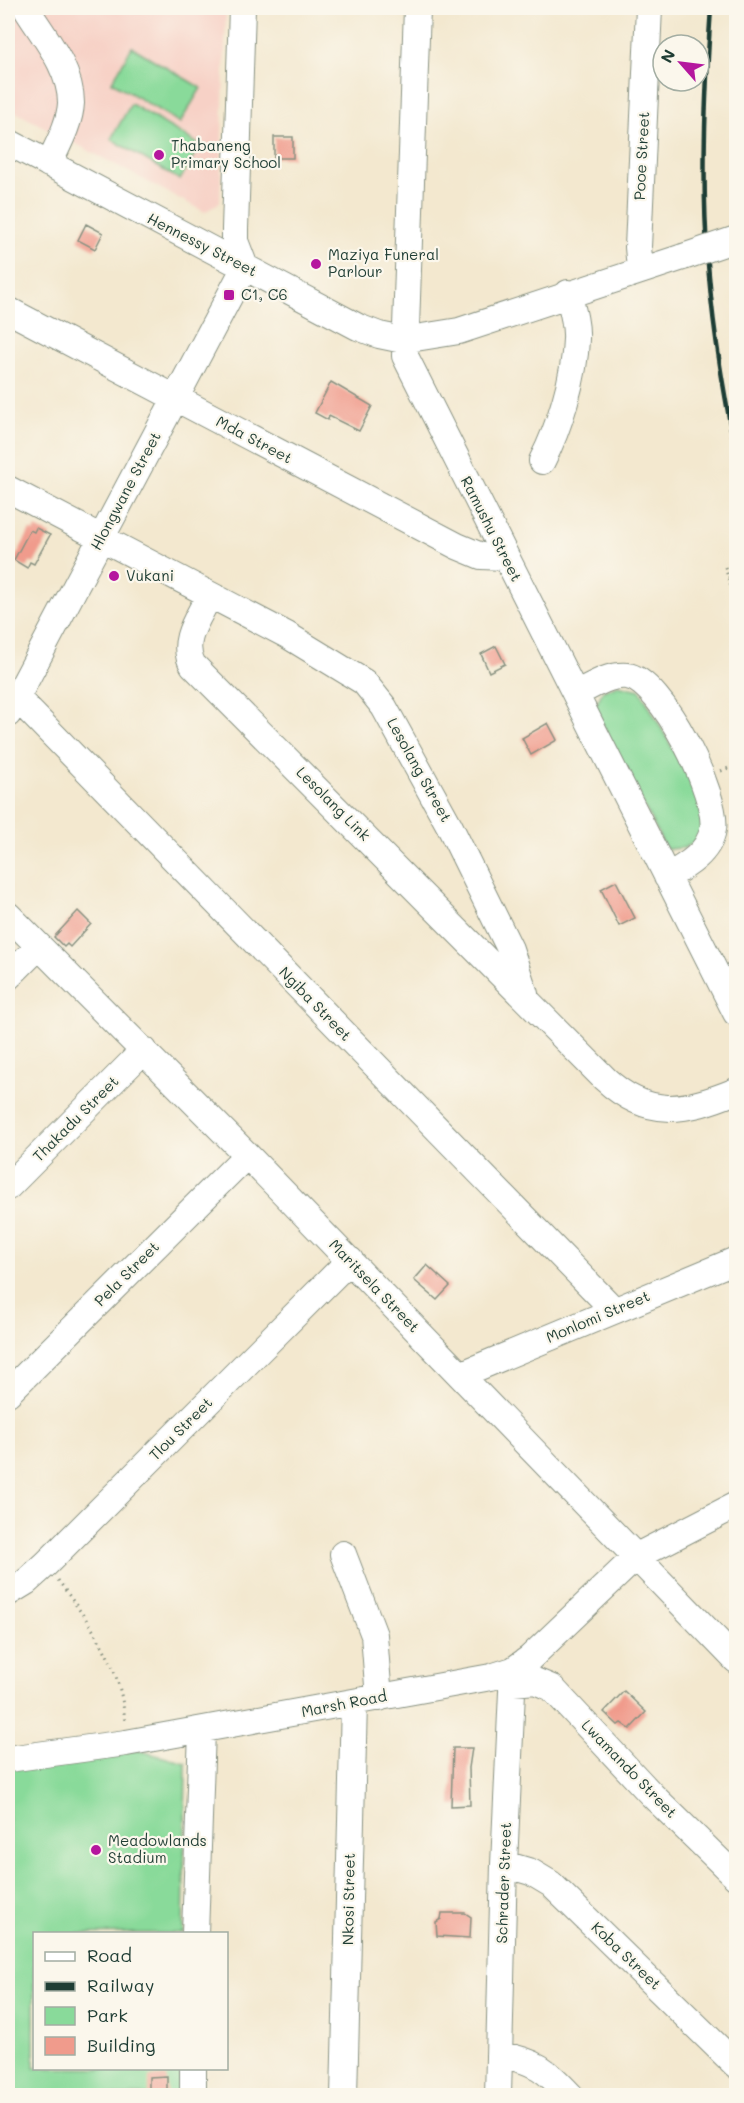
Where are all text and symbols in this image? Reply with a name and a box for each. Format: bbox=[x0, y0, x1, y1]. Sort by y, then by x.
north arrow bbox=[651, 33, 711, 93]
text: N bbox=[655, 45, 679, 66]
street label: Pooe Street bbox=[629, 111, 653, 201]
place label: Thabaneng Primary School bbox=[171, 135, 281, 172]
marker: Thabaneng Primary School bbox=[152, 148, 166, 162]
street label: Hennessy Street bbox=[144, 208, 261, 280]
place label: Maziya Funeral Parlour bbox=[328, 244, 439, 281]
marker: Maziya Funeral Parlour bbox=[309, 257, 323, 271]
place label: C1, C6 bbox=[241, 284, 288, 304]
marker: C1, C6 bbox=[222, 288, 236, 302]
street label: Mda Street bbox=[213, 411, 296, 468]
street label: Hlongwane Street bbox=[85, 428, 165, 553]
street label: Ramushu Street bbox=[457, 472, 527, 585]
place label: Vukani bbox=[126, 565, 174, 585]
marker: Vukani bbox=[107, 569, 121, 583]
street label: Lesolang Street bbox=[383, 714, 457, 825]
street label: Lesolang Link bbox=[292, 762, 375, 845]
street label: Ngiba Street bbox=[275, 962, 356, 1045]
street label: Thakadu Street bbox=[28, 1071, 123, 1166]
street label: Maritsela Street bbox=[325, 1234, 424, 1336]
street label: Pela Street bbox=[89, 1236, 163, 1310]
street label: Monlomi Street bbox=[543, 1285, 653, 1347]
street label: Tlou Street bbox=[144, 1392, 216, 1464]
street label: Marsh Road bbox=[299, 1685, 388, 1721]
street label: Lwamando Street bbox=[578, 1715, 682, 1822]
street label: Schrader Street bbox=[491, 1822, 515, 1944]
place label: Meadowlands Stadium bbox=[108, 1830, 207, 1867]
marker: Meadowlands Stadium bbox=[89, 1843, 103, 1857]
street label: Nkosi Street bbox=[337, 1853, 359, 1945]
street label: Koba Street bbox=[588, 1917, 666, 1994]
legend bbox=[33, 1932, 228, 2070]
text: Road bbox=[87, 1943, 132, 1967]
text: Railway bbox=[87, 1973, 154, 1997]
text: Park bbox=[87, 2003, 128, 2027]
text: Building bbox=[87, 2033, 155, 2057]

